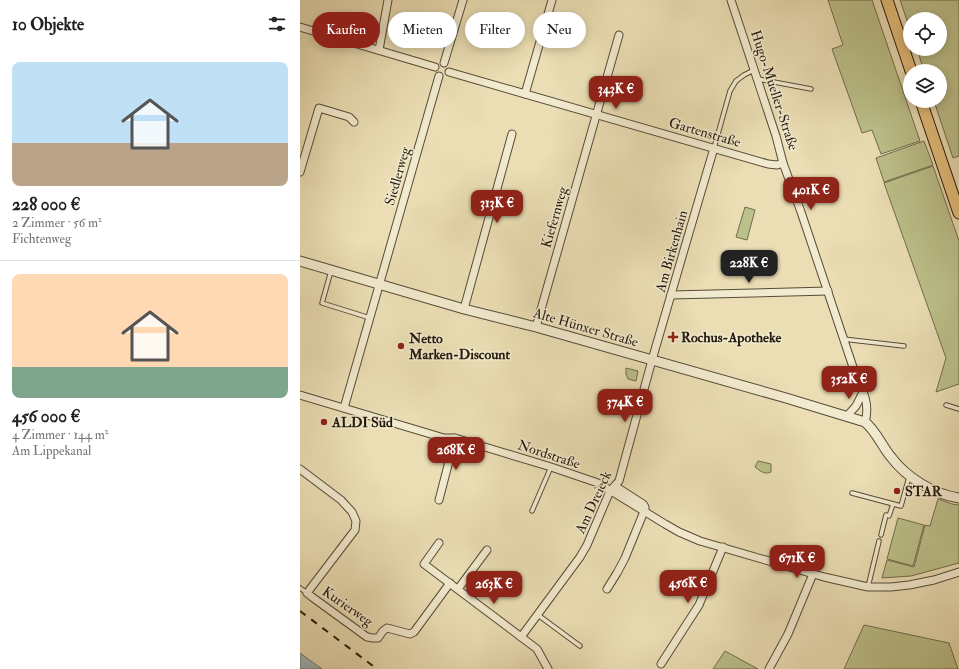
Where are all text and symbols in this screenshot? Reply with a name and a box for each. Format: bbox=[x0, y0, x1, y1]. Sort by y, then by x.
chip: Kaufen bbox=[312, 12, 380, 48]
chip: Mieten bbox=[388, 12, 457, 48]
chip: Filter bbox=[465, 12, 525, 48]
chip: Neu bbox=[533, 12, 586, 48]
map controls bbox=[903, 12, 947, 108]
button: locate bbox=[903, 12, 947, 56]
icon: filters bbox=[266, 13, 288, 35]
text: 10 Objekte bbox=[12, 14, 84, 35]
street label: Hugo-Mueller-Straße bbox=[747, 28, 802, 153]
button: layers bbox=[903, 64, 947, 108]
pin: 343K € bbox=[583, 76, 649, 110]
text: 343K € bbox=[598, 81, 634, 97]
icon: home bbox=[114, 88, 186, 160]
street label: Gartenstraße bbox=[667, 114, 743, 151]
street label: Siedlerweg bbox=[381, 144, 414, 207]
pin: 401K € bbox=[778, 177, 844, 211]
text: 401K € bbox=[792, 182, 830, 198]
street label: Kiefernweg bbox=[538, 183, 572, 250]
pin: 313K € bbox=[464, 190, 530, 224]
text: 228 000 € bbox=[12, 194, 80, 215]
text: 313K € bbox=[480, 195, 514, 211]
street label: Am Birkenhain bbox=[651, 208, 691, 295]
text: 2 Zimmer · 56 m² bbox=[12, 215, 102, 231]
text: Fichtenweg bbox=[12, 231, 71, 247]
pin: 228K € bbox=[716, 250, 782, 284]
text: 228K € bbox=[730, 255, 768, 271]
icon: home bbox=[114, 300, 186, 372]
street label: Alte Hünxer Straße bbox=[530, 304, 640, 351]
place label: Rochus-Apotheke bbox=[681, 329, 781, 347]
place label: Netto Marken-Discount bbox=[408, 330, 511, 363]
marker: Rochus-Apotheke bbox=[668, 332, 678, 342]
marker: Netto Marken-Discount bbox=[396, 341, 406, 351]
pin: 352K € bbox=[816, 366, 882, 400]
text: 352K € bbox=[831, 371, 867, 387]
pin: 374K € bbox=[592, 389, 658, 423]
text: 374K € bbox=[606, 394, 644, 410]
text: 456 000 € bbox=[12, 406, 80, 427]
place label: ALDI Süd bbox=[331, 414, 393, 431]
marker: ALDI Süd bbox=[319, 417, 329, 427]
text: 4 Zimmer · 144 m² bbox=[12, 427, 109, 443]
street label: Nordstraße bbox=[515, 436, 582, 473]
pin: 268K € bbox=[423, 437, 489, 471]
text: 268K € bbox=[437, 442, 475, 458]
text: Am Lippekanal bbox=[12, 443, 91, 459]
street label: Am Dreieck bbox=[571, 468, 615, 537]
place label: STAR bbox=[905, 483, 943, 500]
marker: STAR bbox=[892, 486, 902, 496]
pin: 671K € bbox=[764, 545, 830, 579]
text: 671K € bbox=[779, 550, 815, 566]
pin: 456K € bbox=[655, 570, 721, 604]
pin: 263K € bbox=[461, 571, 527, 605]
text: 456K € bbox=[669, 575, 707, 591]
text: 263K € bbox=[475, 576, 513, 592]
street label: Kurierweg bbox=[319, 583, 377, 631]

